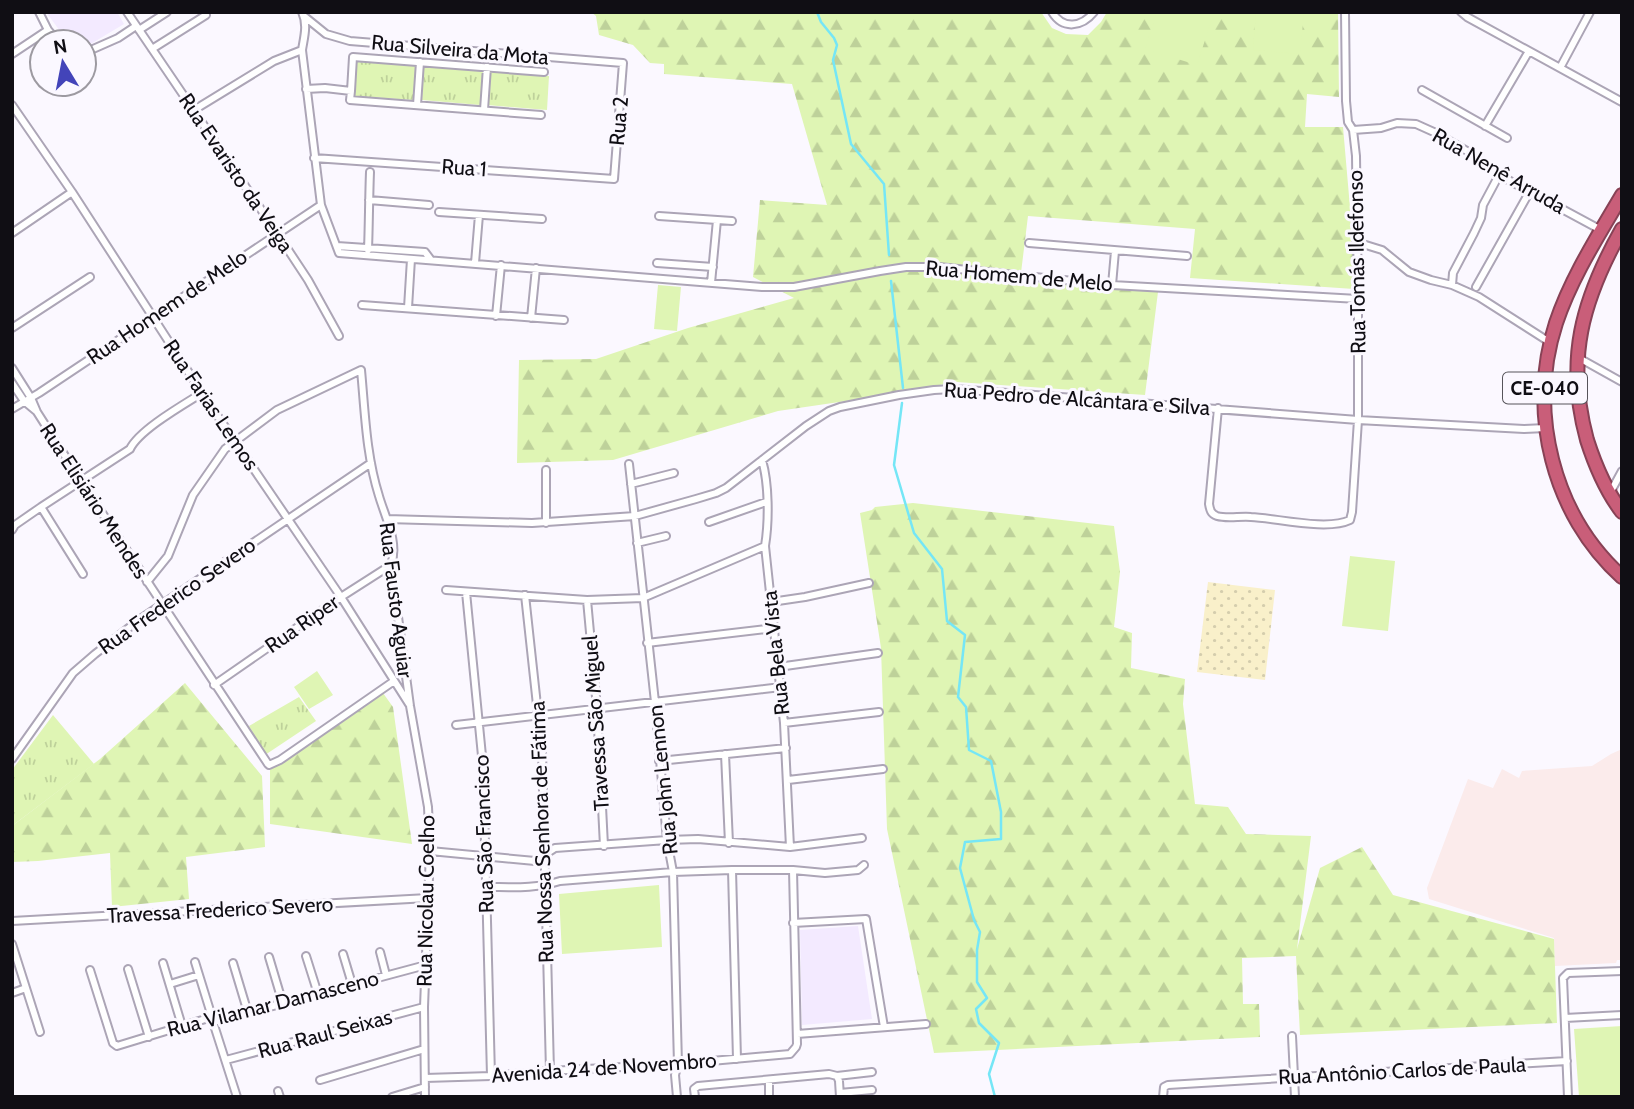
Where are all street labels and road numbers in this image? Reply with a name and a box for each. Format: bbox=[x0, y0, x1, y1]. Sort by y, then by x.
street label: Rua Silveira da Mota bbox=[370, 29, 550, 70]
street label: Rua Evaristo da Veiga bbox=[174, 88, 299, 257]
street label: Rua 2 bbox=[604, 95, 633, 147]
street label: Rua Nenê Arruda bbox=[1428, 122, 1570, 219]
street label: Rua 1 bbox=[441, 153, 487, 182]
street label: Rua Tomás Ildefonso bbox=[1342, 170, 1371, 354]
street label: Rua Homem de Melo bbox=[82, 244, 252, 369]
street label: Rua Homem de Melo bbox=[924, 255, 1114, 296]
street label: Rua Farias Lemos bbox=[158, 335, 265, 475]
road number: CE-040 bbox=[1503, 372, 1587, 404]
street label: Rua Pedro de Alcântara e Silva bbox=[943, 377, 1211, 420]
street label: Rua Elisiário Mendes bbox=[35, 418, 154, 583]
street label: Rua Fausto Aguiar bbox=[375, 521, 418, 679]
street label: Rua Frederico Severo bbox=[93, 532, 260, 659]
street label: Rua Riper bbox=[260, 589, 344, 658]
street label: Rua Bela Vista bbox=[757, 589, 794, 717]
street label: Travessa São Miguel bbox=[577, 634, 614, 812]
street label: Rua Nossa Senhora de Fátima bbox=[524, 701, 559, 963]
street label: Rua John Lennon bbox=[642, 704, 683, 856]
street label: Rua São Francisco bbox=[468, 754, 499, 914]
street label: Rua Nicolau Coelho bbox=[412, 815, 439, 987]
street label: Travessa Frederico Severo bbox=[106, 891, 334, 928]
street label: Rua Vilamar Damasceno bbox=[165, 965, 381, 1042]
street label: Rua Raul Seixas bbox=[255, 1004, 395, 1063]
street label: Avenida 24 de Novembro bbox=[491, 1047, 717, 1088]
street label: Rua Antônio Carlos de Paula bbox=[1277, 1052, 1527, 1089]

